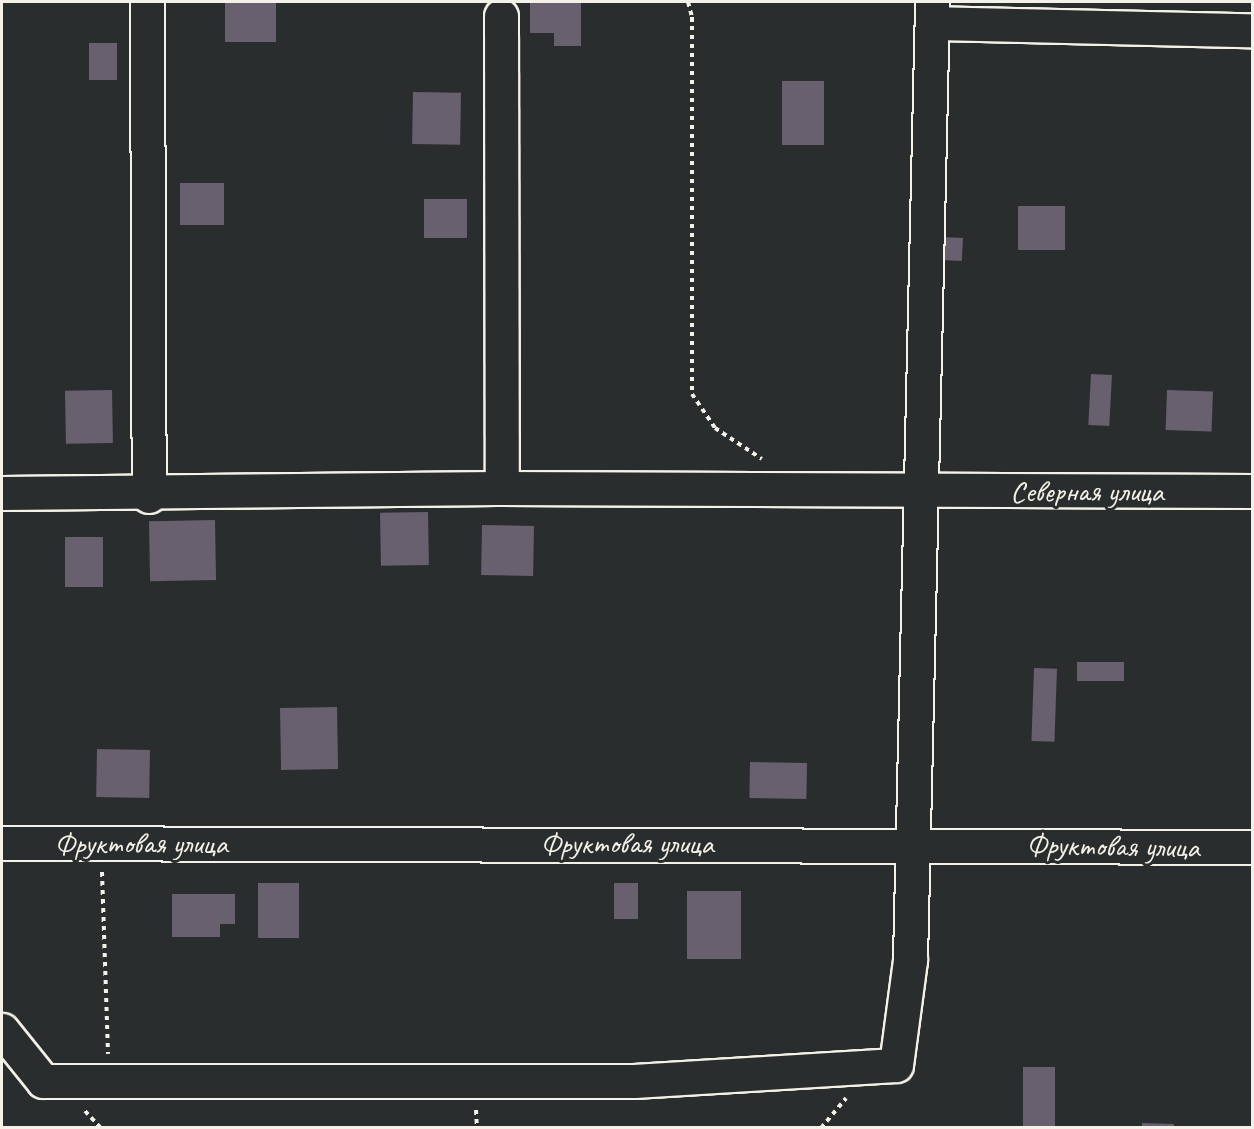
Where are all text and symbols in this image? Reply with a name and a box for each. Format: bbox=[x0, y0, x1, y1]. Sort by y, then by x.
street label: Северная улица bbox=[1010, 473, 1164, 509]
street label: Фруктовая улица bbox=[53, 825, 229, 861]
street label: Фруктовая улица bbox=[539, 825, 715, 861]
street label: Фруктовая улица bbox=[1025, 826, 1201, 866]

